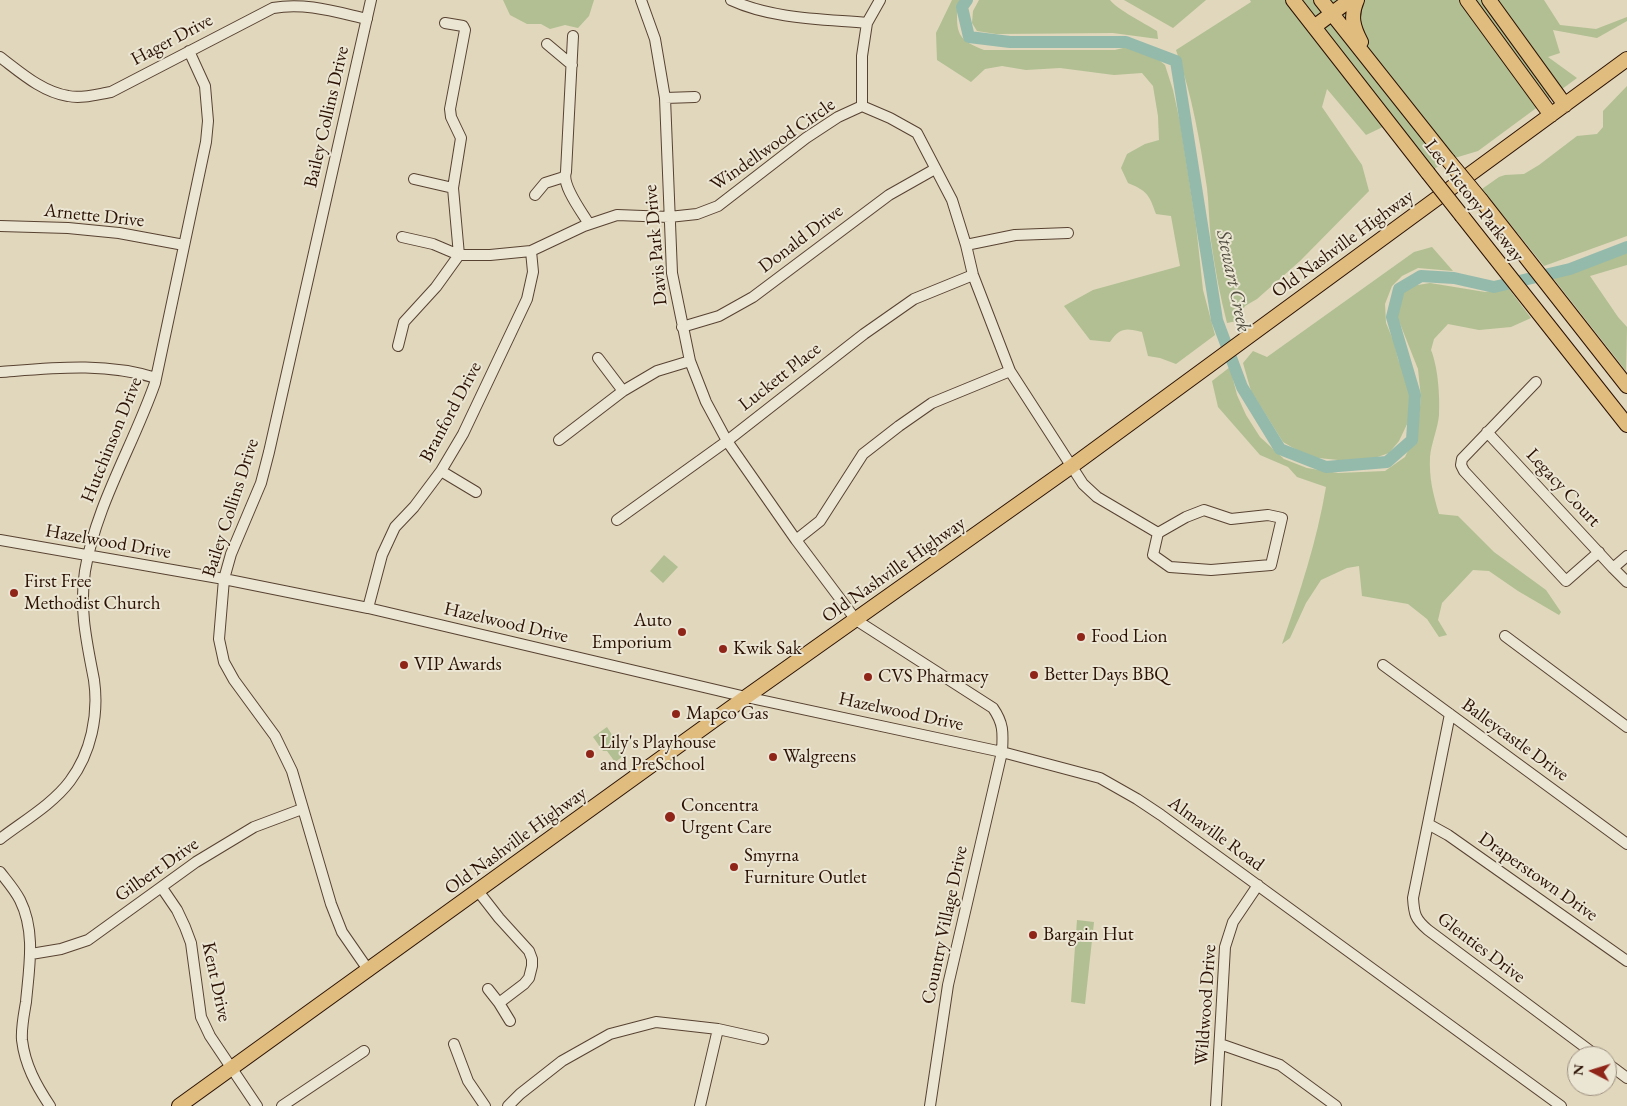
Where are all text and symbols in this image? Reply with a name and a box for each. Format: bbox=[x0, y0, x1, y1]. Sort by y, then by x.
street label: Hager Drive bbox=[127, 9, 217, 71]
street label: Bailey Collins Drive bbox=[300, 44, 354, 190]
street label: Windellwood Circle bbox=[706, 94, 840, 196]
street label: Lee Victory Parkway bbox=[1419, 135, 1529, 267]
street label: Davis Park Drive bbox=[639, 184, 673, 306]
street label: Old Nashville Highway bbox=[1268, 185, 1418, 303]
street label: Arnette Drive bbox=[43, 199, 145, 233]
street label: Donald Drive bbox=[754, 200, 848, 278]
water label: Stewart Creek bbox=[1210, 228, 1256, 334]
street label: Luckett Place bbox=[734, 338, 826, 416]
street label: Branford Drive bbox=[415, 358, 487, 466]
street label: Hutchinson Drive bbox=[76, 374, 148, 506]
street label: Bailey Collins Drive bbox=[198, 436, 264, 580]
street label: Legacy Court bbox=[1521, 444, 1605, 532]
street label: Old Nashville Highway bbox=[818, 512, 970, 628]
street label: Hazelwood Drive bbox=[43, 520, 173, 564]
place label: First Free Methodist Church bbox=[24, 571, 161, 615]
marker: First Free Methodist Church bbox=[8, 587, 20, 599]
street label: Hazelwood Drive bbox=[442, 598, 570, 648]
place label: Auto Emporium bbox=[591, 610, 672, 654]
marker: Auto Emporium bbox=[676, 626, 688, 638]
place label: Food Lion bbox=[1091, 626, 1168, 648]
marker: Food Lion bbox=[1075, 631, 1087, 643]
place label: Kwik Sak bbox=[733, 638, 802, 660]
marker: Kwik Sak bbox=[717, 643, 729, 655]
place label: VIP Awards bbox=[414, 654, 502, 676]
marker: VIP Awards bbox=[398, 659, 410, 671]
place label: Better Days BBQ bbox=[1044, 664, 1169, 686]
place label: CVS Pharmacy bbox=[878, 666, 989, 688]
marker: Better Days BBQ bbox=[1028, 669, 1040, 681]
marker: CVS Pharmacy bbox=[862, 671, 874, 683]
street label: Hazelwood Drive bbox=[836, 688, 966, 736]
street label: Balleycastle Drive bbox=[1457, 694, 1573, 786]
place label: Mapco Gas bbox=[686, 703, 768, 725]
marker: Mapco Gas bbox=[670, 708, 682, 720]
place label: Lily's Playhouse and PreSchool bbox=[600, 732, 716, 776]
place label: Walgreens bbox=[783, 746, 856, 768]
marker: Lily's Playhouse and PreSchool bbox=[584, 748, 596, 760]
marker: Walgreens bbox=[767, 751, 779, 763]
street label: Old Nashville Highway bbox=[441, 782, 591, 900]
street label: Almaville Road bbox=[1164, 792, 1268, 876]
place label: Concentra Urgent Care bbox=[681, 795, 772, 839]
marker: Concentra Urgent Care bbox=[663, 810, 677, 824]
street label: Draperstown Drive bbox=[1474, 827, 1602, 927]
street label: Gilbert Drive bbox=[111, 833, 203, 907]
street label: Country Village Drive bbox=[917, 844, 973, 1006]
place label: Smyrna Furniture Outlet bbox=[744, 845, 867, 889]
marker: Smyrna Furniture Outlet bbox=[728, 861, 740, 873]
street label: Glenties Drive bbox=[1432, 907, 1530, 989]
place label: Bargain Hut bbox=[1043, 924, 1134, 946]
marker: Bargain Hut bbox=[1027, 929, 1039, 941]
street label: Kent Drive bbox=[196, 940, 236, 1024]
street label: Wildwood Drive bbox=[1190, 944, 1222, 1066]
north arrow bbox=[1567, 1046, 1617, 1096]
text: N bbox=[1569, 1063, 1588, 1076]

